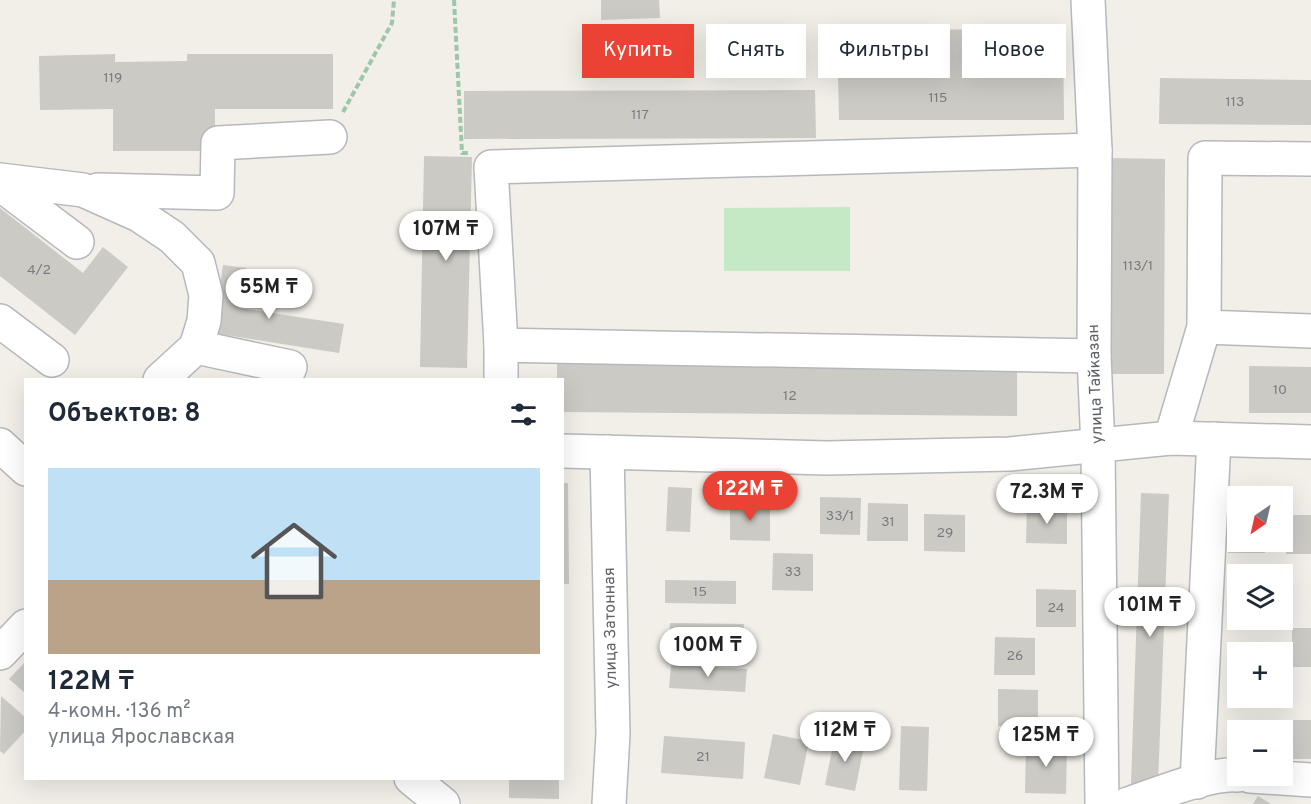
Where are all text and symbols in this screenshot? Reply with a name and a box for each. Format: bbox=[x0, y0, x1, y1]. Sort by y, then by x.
chip: Купить bbox=[582, 24, 694, 78]
chip: Снять bbox=[706, 24, 806, 78]
chip: Фильтры bbox=[818, 24, 950, 78]
chip: Новое bbox=[962, 24, 1066, 78]
house number: 119 bbox=[104, 70, 122, 87]
house number: 115 bbox=[928, 90, 948, 107]
house number: 113 bbox=[1226, 94, 1244, 111]
house number: 117 bbox=[631, 107, 649, 124]
pin: 107M ₸ bbox=[397, 211, 495, 262]
text: 107M ₸ bbox=[413, 217, 479, 243]
house number: 113/1 bbox=[1123, 258, 1153, 275]
house number: 4/2 bbox=[27, 262, 51, 279]
pin: 55M ₸ bbox=[227, 269, 311, 320]
text: 55M ₸ bbox=[240, 275, 298, 301]
street label: улица Тайказан bbox=[1084, 324, 1108, 444]
house number: 10 bbox=[1273, 382, 1287, 399]
house number: 12 bbox=[783, 388, 797, 405]
text: Объектов: 8 bbox=[48, 398, 201, 431]
icon: filters bbox=[507, 398, 540, 431]
pin: 122M ₸ bbox=[701, 471, 799, 522]
pin: 72.3M ₸ bbox=[992, 474, 1102, 525]
text: 122M ₸ bbox=[717, 477, 783, 503]
text: 72.3M ₸ bbox=[1010, 480, 1084, 506]
north arrow bbox=[1227, 486, 1293, 552]
map controls bbox=[1227, 486, 1293, 786]
icon: home bbox=[240, 507, 348, 615]
house number: 33/1 bbox=[826, 508, 854, 525]
house number: 31 bbox=[881, 514, 895, 531]
house number: 29 bbox=[937, 525, 953, 542]
house number: 33 bbox=[785, 564, 801, 581]
button: layers bbox=[1227, 564, 1293, 630]
street label: улица Затонная bbox=[600, 567, 622, 689]
house number: 15 bbox=[693, 584, 707, 601]
pin: 101M ₸ bbox=[1101, 587, 1199, 638]
text: 101M ₸ bbox=[1118, 593, 1182, 619]
house number: 24 bbox=[1047, 600, 1065, 617]
pin: 100M ₸ bbox=[659, 627, 757, 678]
text: 100M ₸ bbox=[674, 633, 742, 659]
button: + bbox=[1227, 642, 1293, 708]
house number: 26 bbox=[1007, 648, 1023, 665]
text: 122M ₸ bbox=[48, 666, 135, 699]
text: 4-комн. · 136 m² bbox=[48, 699, 190, 725]
pin: 112M ₸ bbox=[796, 712, 894, 763]
pin: 125M ₸ bbox=[997, 717, 1095, 768]
text: 112M ₸ bbox=[814, 718, 876, 744]
button: − bbox=[1227, 720, 1293, 786]
text: 125M ₸ bbox=[1013, 723, 1079, 749]
text: улица Ярославская bbox=[48, 725, 235, 751]
house number: 21 bbox=[696, 749, 710, 766]

